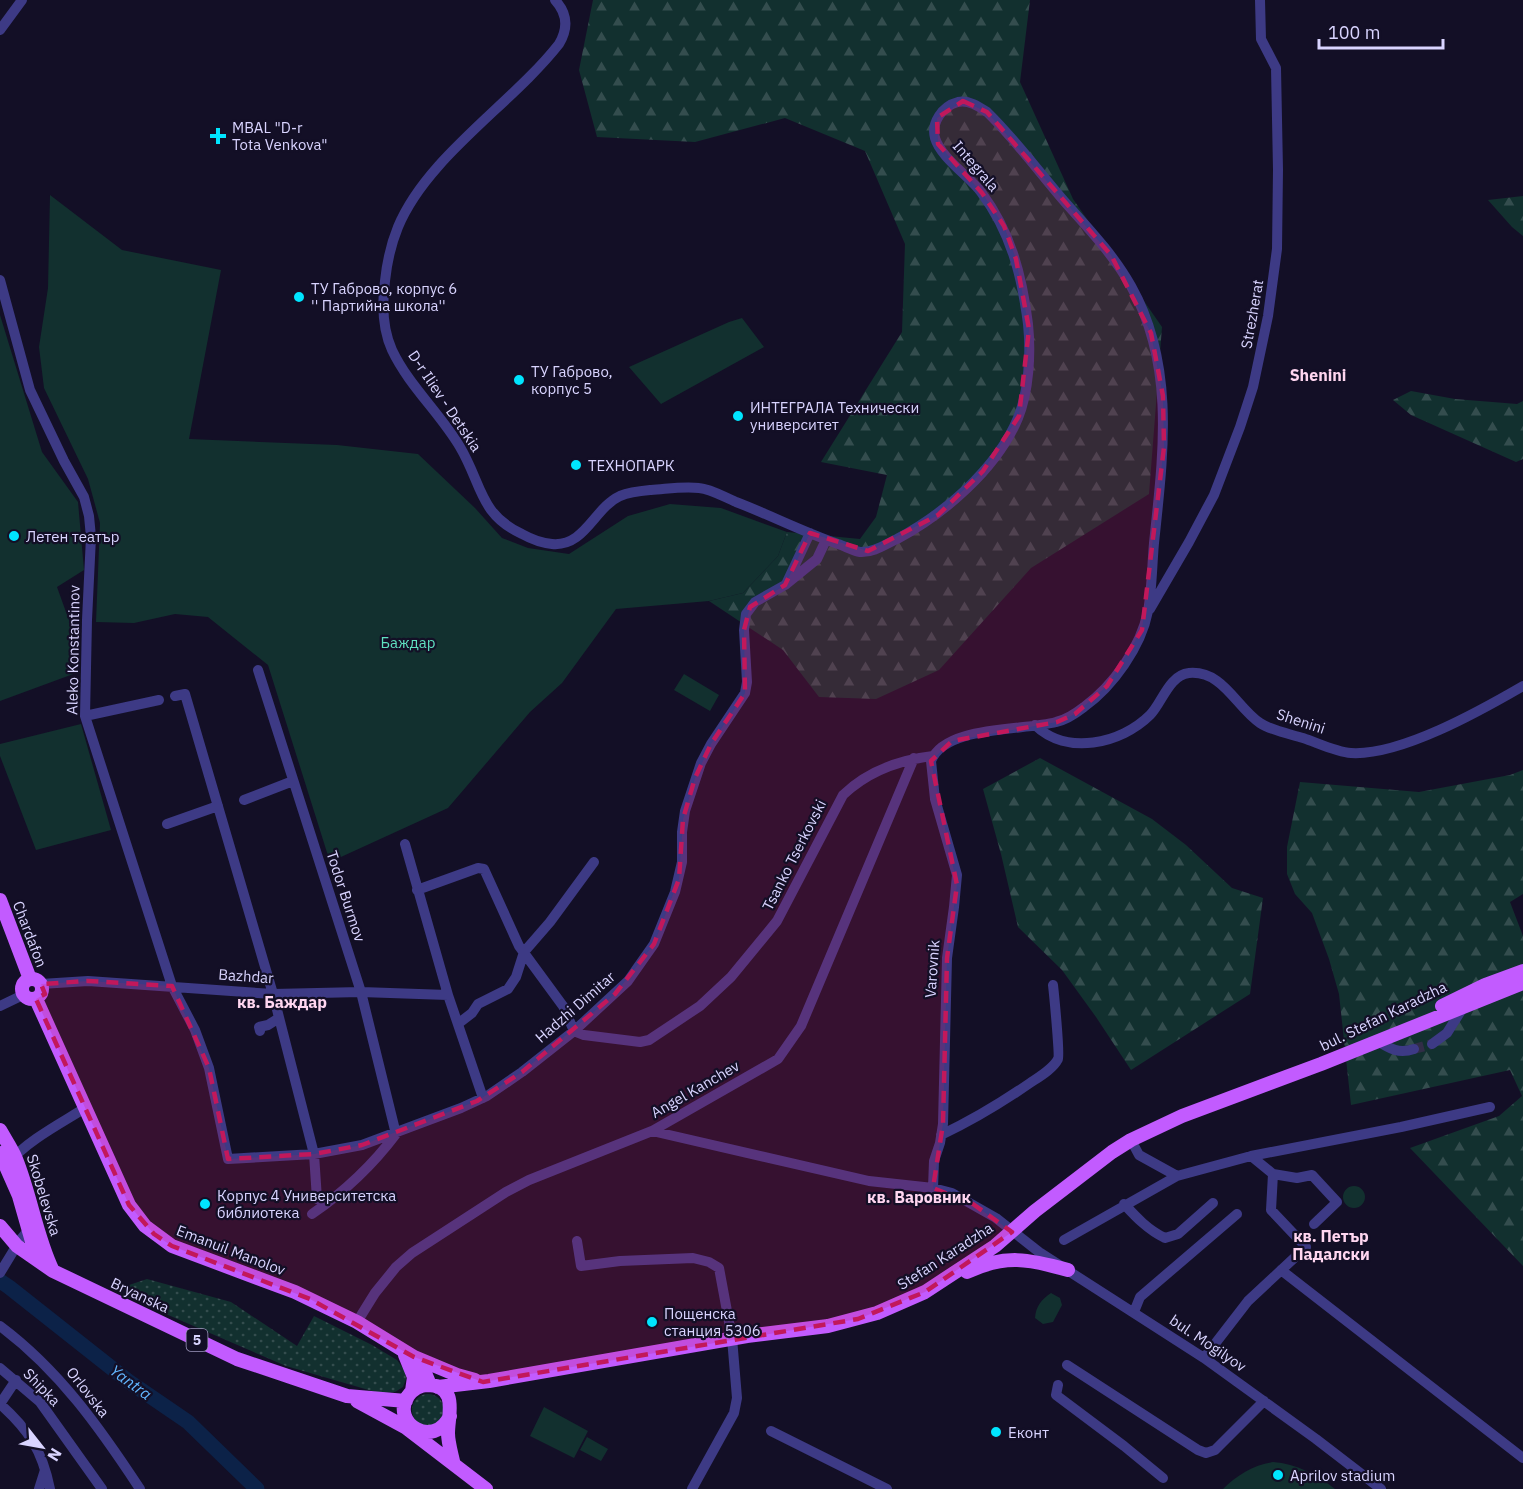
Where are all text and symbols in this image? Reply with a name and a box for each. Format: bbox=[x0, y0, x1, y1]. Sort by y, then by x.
scale bar bbox=[1319, 12, 1444, 50]
text: 100 m bbox=[1328, 21, 1380, 44]
place label: MBAL "D-r Tota Venkova" bbox=[232, 118, 328, 154]
marker: MBAL "D-r Tota Venkova" bbox=[209, 127, 227, 145]
street label: Integrala bbox=[949, 137, 1003, 195]
street label: Strezherat bbox=[1237, 278, 1267, 350]
place label: ТУ Габрово, корпус 6 '' Партийна школа'' bbox=[311, 279, 457, 315]
marker: ТУ Габрово, корпус 6 '' Партийна школа'' bbox=[292, 290, 306, 304]
street label: D-r Iliev - Detskia bbox=[404, 347, 486, 455]
place label: ТУ Габрово, корпус 5 bbox=[531, 362, 613, 398]
district label: Shenini bbox=[1290, 365, 1346, 385]
marker: ТУ Габрово, корпус 5 bbox=[512, 373, 526, 387]
place label: ИНТЕГРАЛА Технически университет bbox=[750, 398, 919, 434]
marker: ИНТЕГРАЛА Технически университет bbox=[731, 409, 745, 423]
place label: ТЕХНОПАРК bbox=[588, 456, 675, 475]
marker: ТЕХНОПАРК bbox=[569, 458, 583, 472]
place label: Летен театър bbox=[26, 527, 119, 546]
marker: Летен театър bbox=[7, 529, 21, 543]
street label: Aleko Konstantinov bbox=[62, 584, 84, 715]
park label: Баждар bbox=[380, 633, 436, 652]
street label: Shenini bbox=[1274, 704, 1328, 738]
street label: Tsanko Tserkovski bbox=[758, 796, 830, 914]
street label: Todor Burmov bbox=[322, 848, 370, 945]
street label: Chardafon bbox=[9, 898, 51, 970]
street label: Varovnik bbox=[921, 939, 944, 999]
street label: Bazhdar bbox=[218, 965, 275, 987]
street label: Hadzhi Dimitar bbox=[531, 967, 619, 1047]
street label: bul. Stefan Karadzha bbox=[1316, 977, 1450, 1055]
district label: кв. Баждар bbox=[237, 992, 327, 1012]
street label: Angel Kanchev bbox=[647, 1056, 743, 1122]
street label: Skobelevska bbox=[23, 1152, 65, 1238]
place label: Корпус 4 Университетска библиотека bbox=[217, 1186, 396, 1222]
district label: кв. Варовник bbox=[867, 1187, 971, 1207]
marker: Корпус 4 Университетска библиотека bbox=[198, 1197, 212, 1211]
street label: Stefan Karadzha bbox=[894, 1218, 996, 1294]
street label: Emanuil Manolov bbox=[174, 1221, 289, 1280]
district label: кв. Петър Падалски bbox=[1292, 1226, 1370, 1264]
street label: Bryanska bbox=[108, 1273, 172, 1317]
place label: Пощенска станция 5306 bbox=[664, 1304, 761, 1340]
street label: bul. Mogilyov bbox=[1166, 1310, 1250, 1376]
marker: Пощенска станция 5306 bbox=[645, 1315, 659, 1329]
road number: 5 bbox=[186, 1329, 208, 1351]
water label: Yantra bbox=[106, 1360, 156, 1404]
street label: Orlovska bbox=[62, 1363, 114, 1421]
street label: Shipka bbox=[19, 1364, 65, 1410]
north arrow bbox=[12, 1417, 72, 1477]
place label: Еконт bbox=[1008, 1423, 1049, 1442]
marker: Еконт bbox=[989, 1425, 1003, 1439]
text: N bbox=[43, 1445, 66, 1465]
place label: Aprilov stadium bbox=[1290, 1466, 1395, 1485]
marker: Aprilov stadium bbox=[1271, 1468, 1285, 1482]

